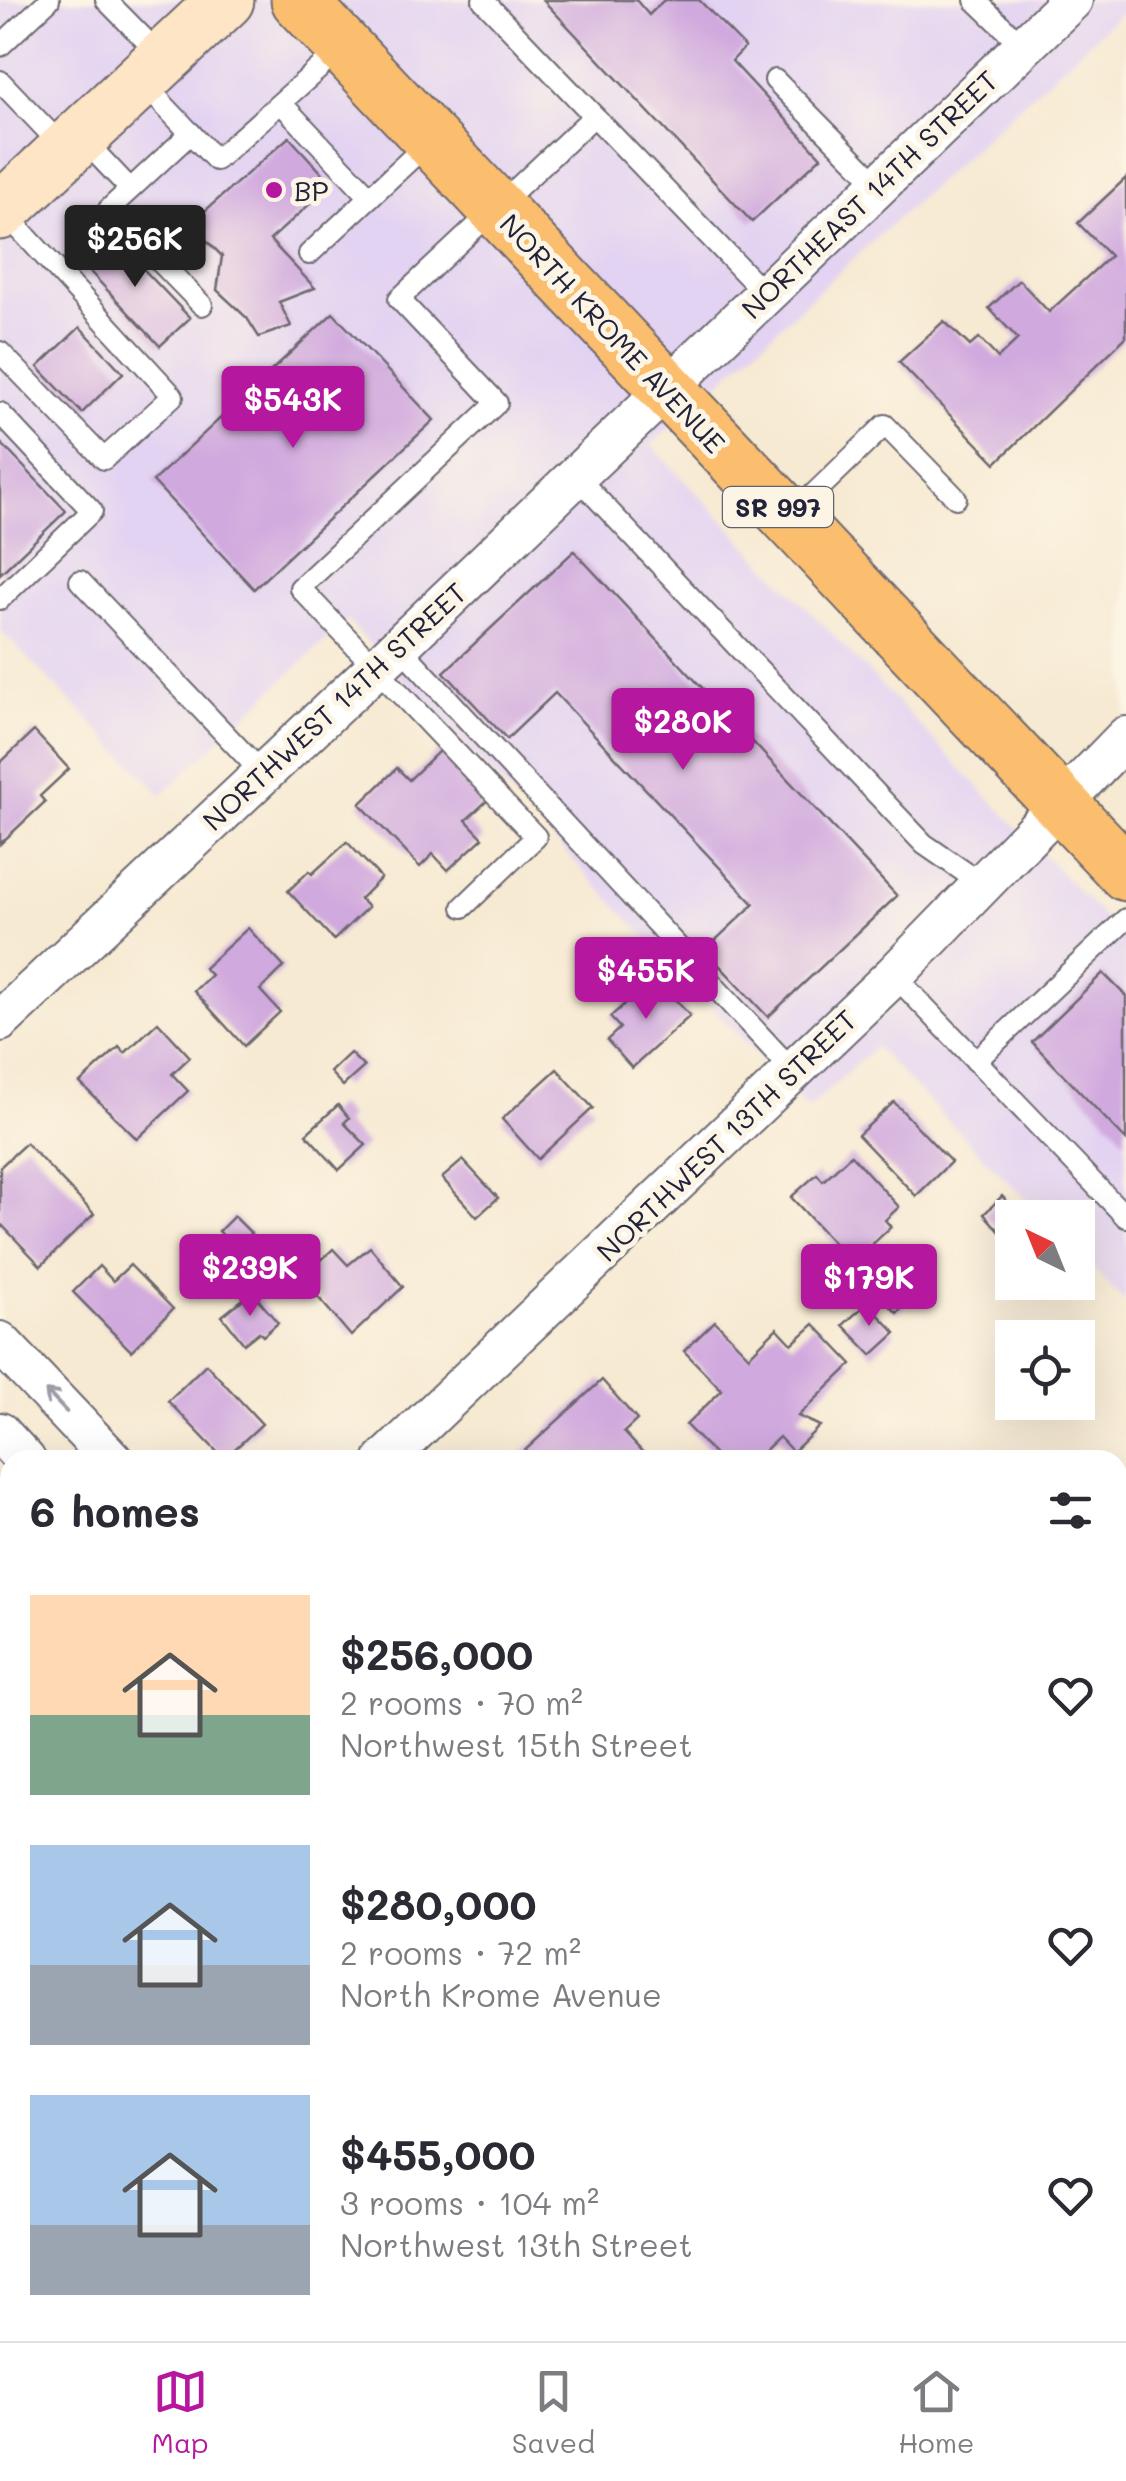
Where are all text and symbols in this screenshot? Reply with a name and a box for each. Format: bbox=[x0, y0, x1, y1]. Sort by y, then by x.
street label: NORTHEAST 14TH STREET bbox=[733, 62, 1005, 326]
place label: BP bbox=[294, 172, 329, 208]
marker: BP bbox=[263, 179, 285, 201]
pin: $256K bbox=[65, 205, 205, 290]
street label: NORTH KROME AVENUE bbox=[493, 206, 733, 460]
text: $256K bbox=[87, 216, 183, 258]
pin: $543K bbox=[223, 366, 363, 451]
text: $543K bbox=[243, 377, 343, 419]
road number: SR 997 bbox=[723, 487, 833, 527]
street label: NORTHWEST 14TH STREET bbox=[195, 574, 473, 838]
pin: $280K bbox=[613, 688, 753, 773]
text: $280K bbox=[633, 699, 733, 741]
pin: $455K bbox=[576, 937, 716, 1022]
text: $455K bbox=[597, 948, 695, 990]
street label: NORTHWEST 13TH STREET bbox=[588, 1001, 864, 1269]
north arrow bbox=[995, 1200, 1095, 1300]
map controls bbox=[995, 1200, 1095, 1420]
pin: $239K bbox=[180, 1234, 320, 1319]
pin: $179K bbox=[799, 1244, 939, 1329]
text: $239K bbox=[201, 1245, 299, 1287]
text: $179K bbox=[823, 1255, 915, 1297]
button: locate bbox=[995, 1320, 1095, 1420]
one-way arrow bbox=[45, 1389, 68, 1414]
text: 6 homes bbox=[30, 1483, 200, 1538]
icon: filters bbox=[1043, 1483, 1098, 1538]
text: $256,000 bbox=[340, 1626, 533, 1681]
icon: home bbox=[110, 1635, 230, 1755]
icon: heart bbox=[1043, 1668, 1098, 1723]
text: 2 rooms · 70 m² bbox=[340, 1681, 583, 1723]
text: Northwest 15th Street bbox=[340, 1723, 692, 1765]
text: $280,000 bbox=[340, 1876, 536, 1931]
icon: home bbox=[110, 1885, 230, 2005]
icon: heart bbox=[1043, 1918, 1098, 1973]
text: 2 rooms · 72 m² bbox=[340, 1931, 581, 1973]
text: North Krome Avenue bbox=[340, 1973, 662, 2015]
text: $455,000 bbox=[340, 2126, 536, 2181]
icon: home bbox=[110, 2135, 230, 2255]
icon: heart bbox=[1043, 2168, 1098, 2223]
text: 3 rooms · 104 m² bbox=[340, 2181, 599, 2223]
text: Northwest 13th Street bbox=[340, 2223, 693, 2265]
tab: Map bbox=[152, 2364, 209, 2460]
tab: Saved bbox=[512, 2364, 595, 2460]
tab: Home bbox=[898, 2364, 974, 2460]

